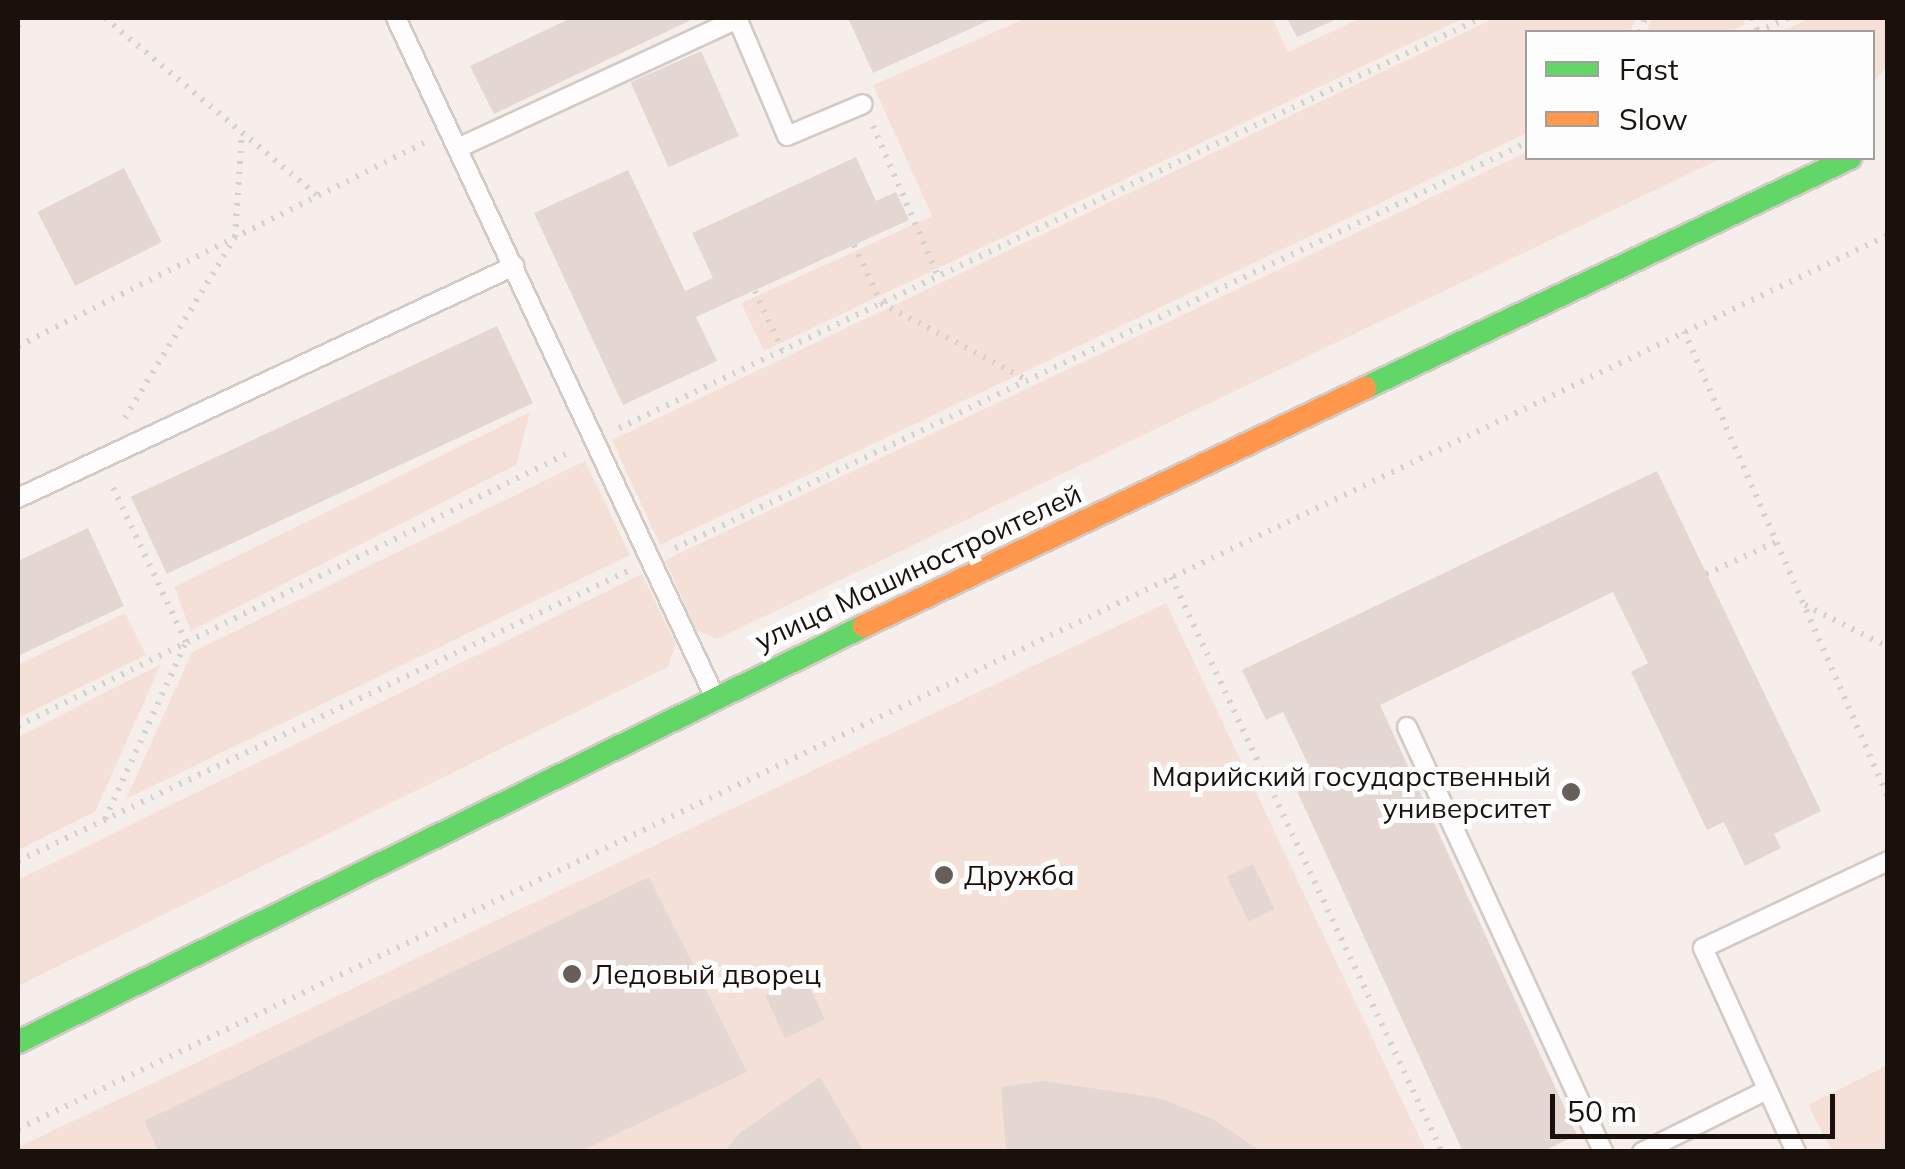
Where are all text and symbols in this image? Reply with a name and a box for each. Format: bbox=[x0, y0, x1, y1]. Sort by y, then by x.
legend bbox=[1525, 30, 1875, 160]
text: Fast bbox=[1619, 50, 1679, 88]
text: Slow bbox=[1619, 100, 1688, 138]
street label: улица Машиностроителей bbox=[749, 476, 1087, 658]
place label: Марийский государственный университет bbox=[1152, 759, 1551, 825]
marker: Марийский государственный университет bbox=[1560, 781, 1582, 803]
place label: Дружба bbox=[964, 858, 1075, 892]
marker: Дружба bbox=[933, 864, 955, 886]
place label: Ледовый дворец bbox=[592, 957, 821, 991]
marker: Ледовый дворец bbox=[561, 963, 583, 985]
scale bar bbox=[1555, 1074, 1840, 1136]
text: 50 m bbox=[1567, 1092, 1637, 1130]

